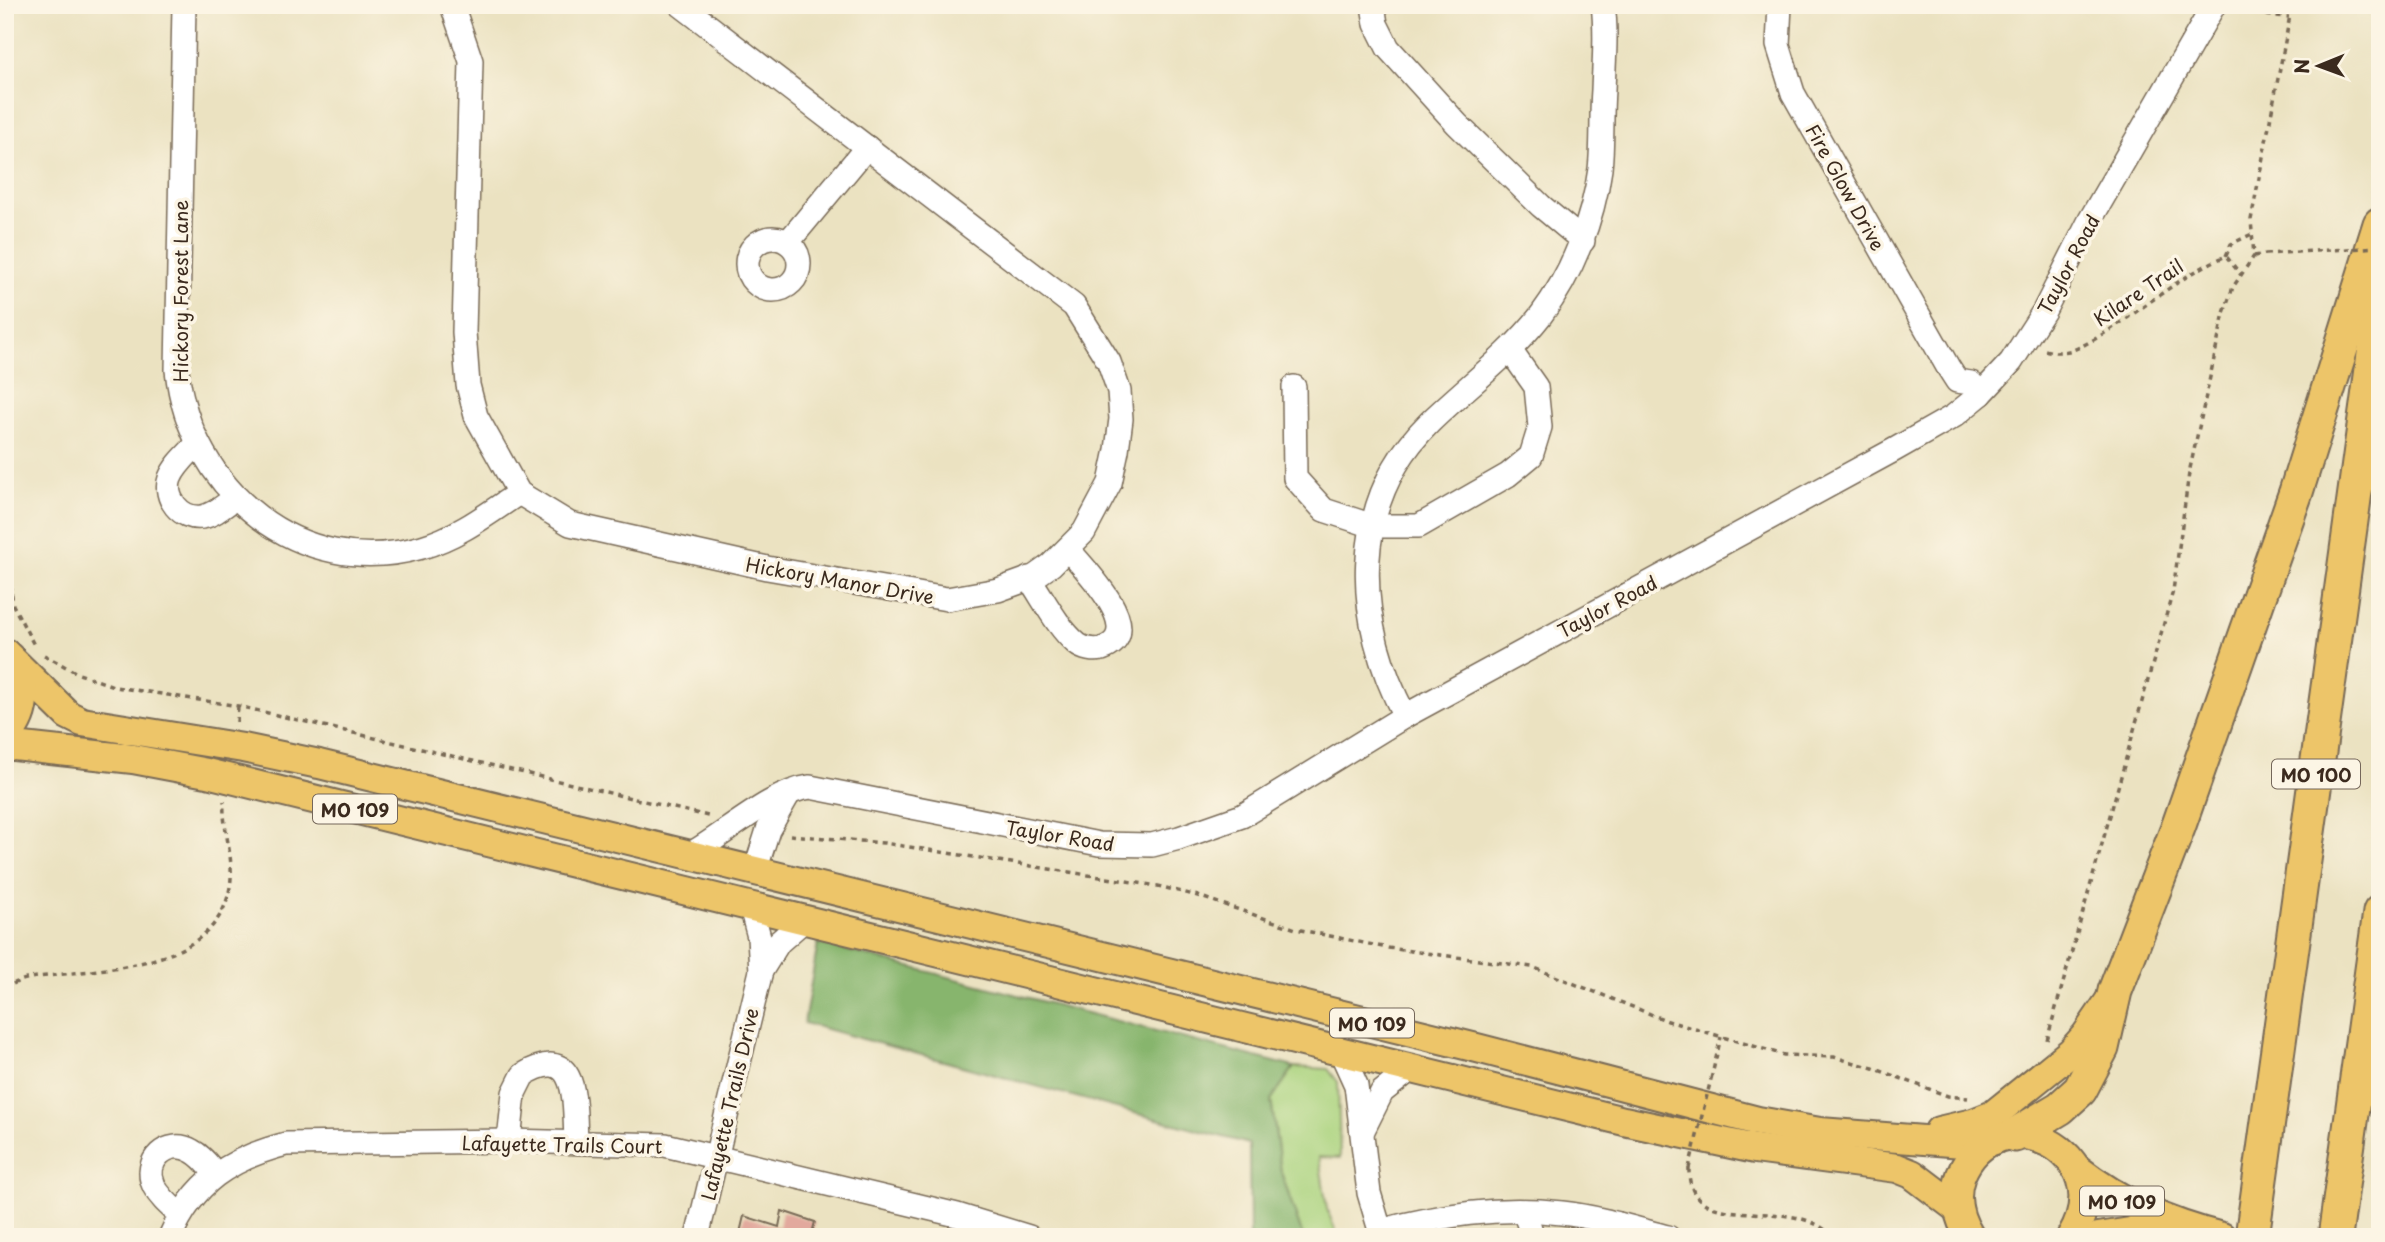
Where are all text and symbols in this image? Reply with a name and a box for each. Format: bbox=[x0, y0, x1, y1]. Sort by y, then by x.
north arrow bbox=[2284, 32, 2354, 102]
text: N bbox=[2287, 59, 2315, 74]
street label: Fire Glow Drive bbox=[1800, 119, 1892, 255]
street label: Hickory Forest Lane bbox=[166, 200, 194, 382]
street label: Taylor Road bbox=[2030, 209, 2106, 319]
street label: Kilare Trail bbox=[2087, 252, 2189, 332]
street label: Hickory Manor Drive bbox=[744, 550, 936, 610]
street label: Taylor Road bbox=[1552, 568, 1662, 644]
road number: MO 100 bbox=[2272, 760, 2360, 788]
road number: MO 109 bbox=[313, 794, 397, 824]
street label: Taylor Road bbox=[1004, 813, 1116, 857]
street label: Lafayette Trails Drive bbox=[693, 1005, 765, 1203]
road number: MO 109 bbox=[1330, 1008, 1414, 1038]
street label: Lafayette Trails Court bbox=[461, 1128, 663, 1160]
road number: MO 109 bbox=[2080, 1186, 2164, 1216]

